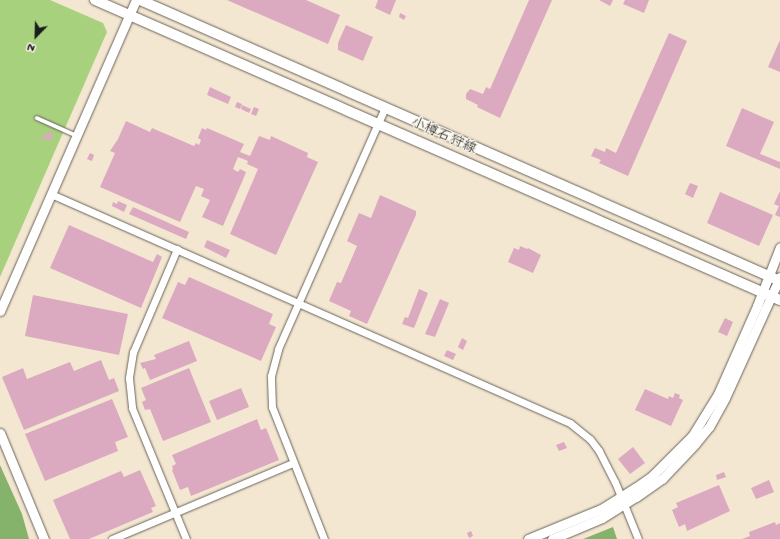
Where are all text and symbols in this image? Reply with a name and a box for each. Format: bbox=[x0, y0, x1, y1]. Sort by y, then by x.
north arrow bbox=[16, 16, 56, 56]
text: N bbox=[26, 40, 37, 54]
street label: 小樽石狩線 bbox=[408, 115, 478, 159]

